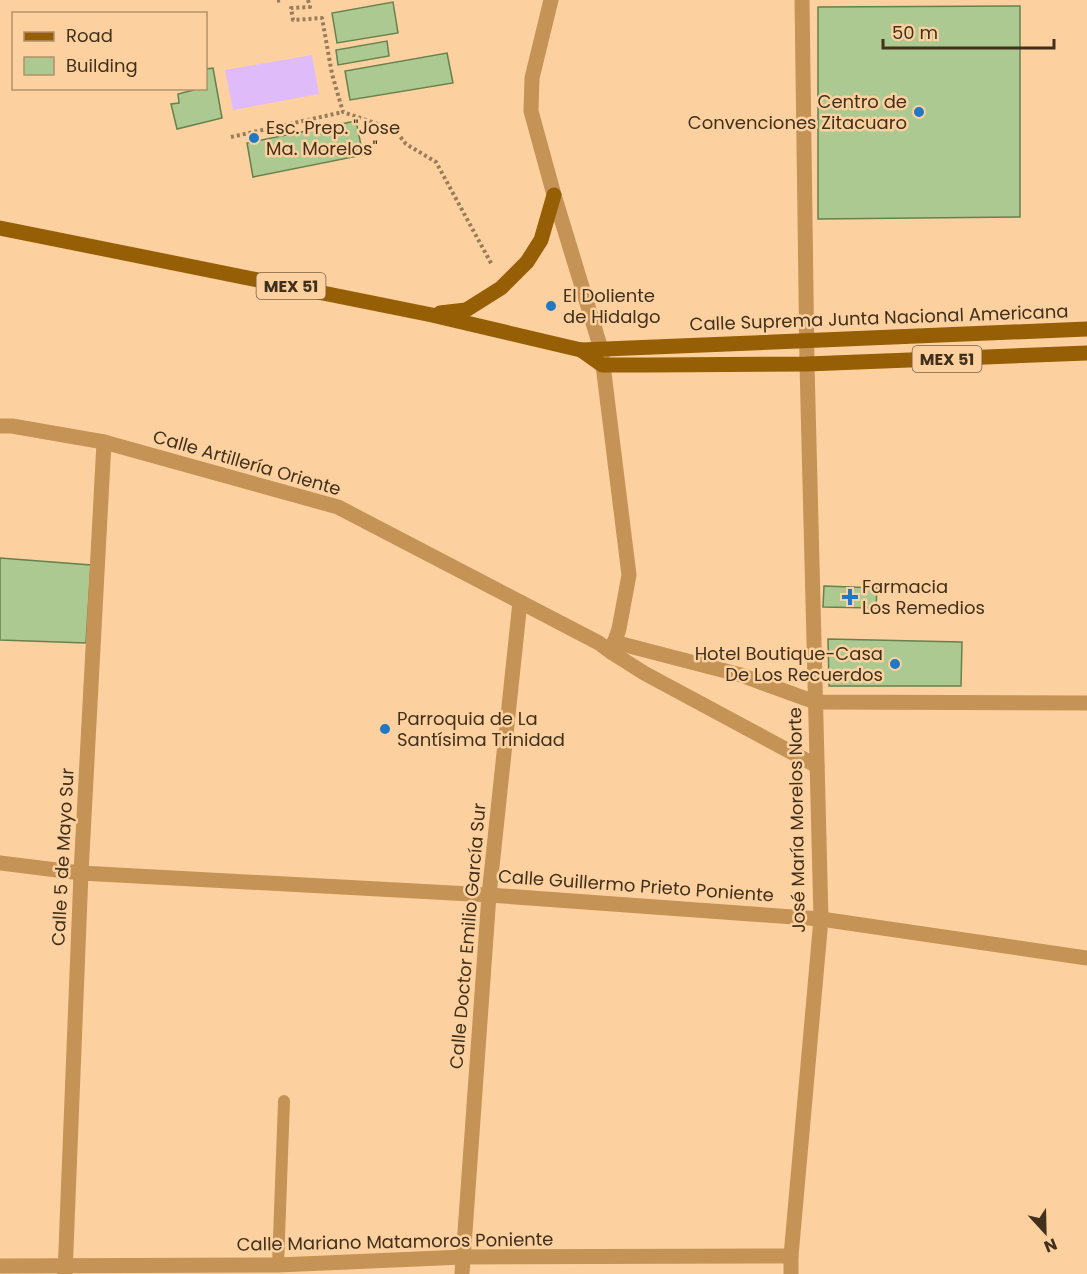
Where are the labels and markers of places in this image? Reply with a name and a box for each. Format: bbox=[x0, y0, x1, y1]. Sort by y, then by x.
place label: Centro de Convenciones Zitacuaro bbox=[688, 89, 907, 135]
marker: Centro de Convenciones Zitacuaro bbox=[912, 105, 926, 119]
place label: Esc. Prep. "Jose Ma. Morelos" bbox=[266, 115, 400, 161]
marker: Esc. Prep. "Jose Ma. Morelos" bbox=[247, 131, 261, 145]
place label: El Doliente de Hidalgo bbox=[563, 283, 660, 329]
marker: El Doliente de Hidalgo bbox=[544, 299, 558, 313]
place label: Farmacia Los Remedios bbox=[862, 574, 985, 620]
marker: Farmacia Los Remedios bbox=[843, 590, 857, 604]
place label: Hotel Boutique-Casa De Los Recuerdos bbox=[695, 641, 883, 687]
marker: Hotel Boutique-Casa De Los Recuerdos bbox=[888, 657, 902, 671]
place label: Parroquia de La Santísima Trinidad bbox=[397, 706, 565, 752]
marker: Parroquia de La Santísima Trinidad bbox=[378, 722, 392, 736]

